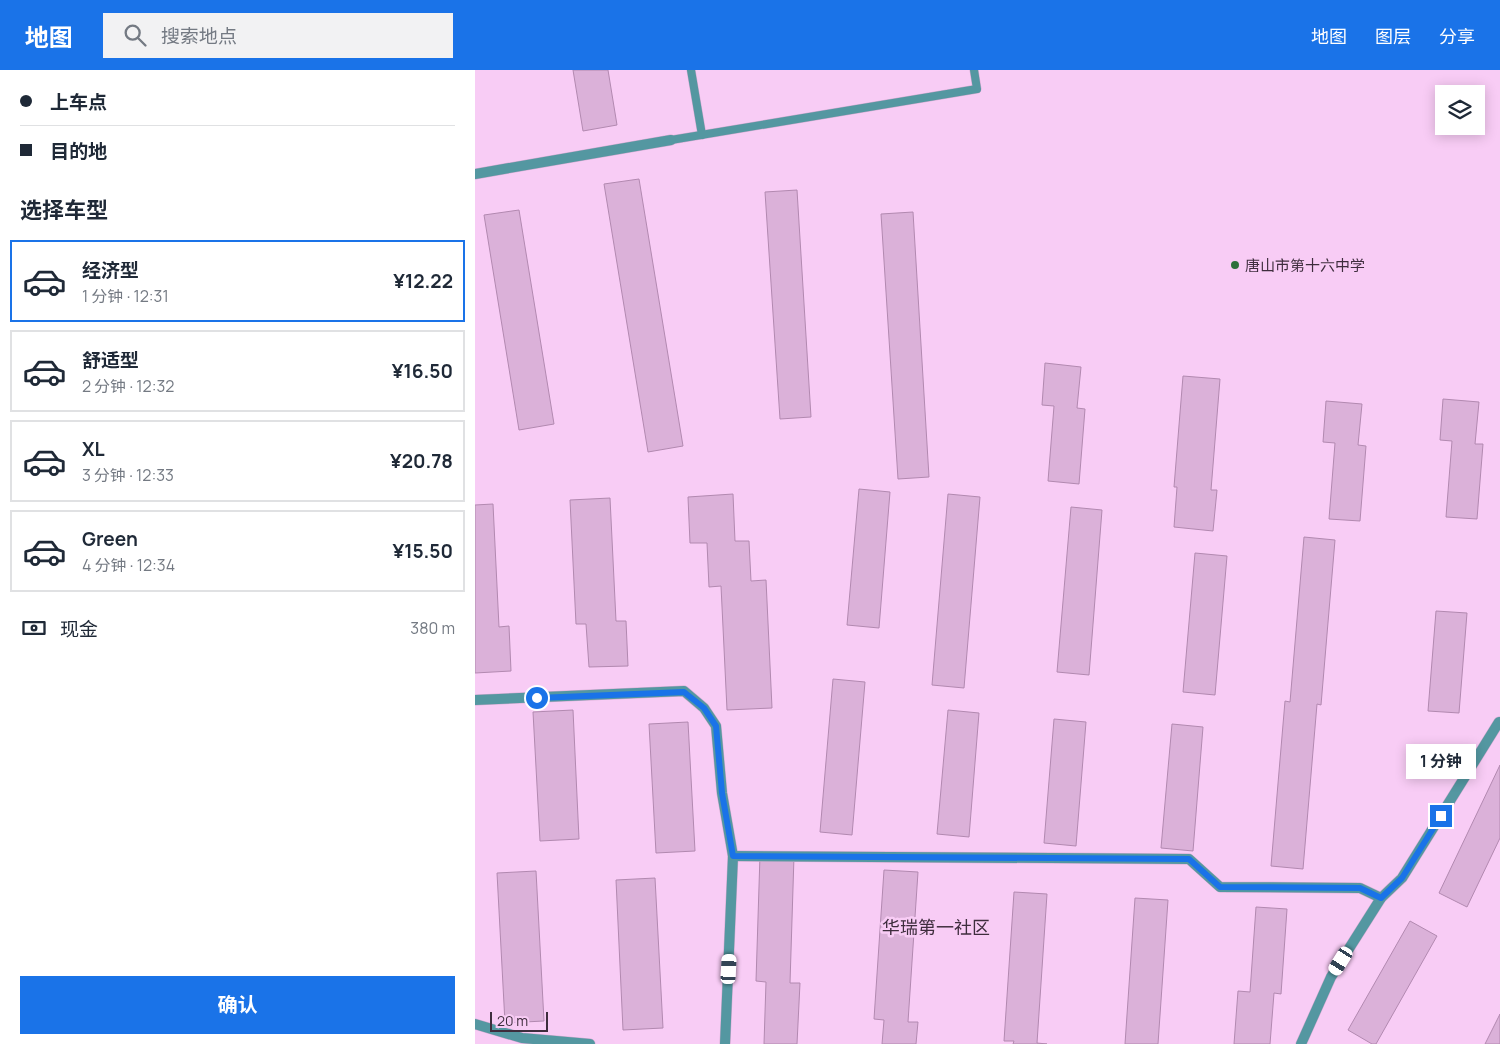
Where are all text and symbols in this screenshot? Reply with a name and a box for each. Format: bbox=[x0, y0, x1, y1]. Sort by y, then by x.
search box bbox=[103, 13, 453, 58]
text: 地图 bbox=[25, 20, 73, 53]
icon: search bbox=[121, 21, 149, 49]
text: 搜索地点 bbox=[161, 23, 237, 49]
text: 地图 bbox=[1311, 24, 1347, 48]
text: 图层 bbox=[1375, 24, 1411, 48]
text: 分享 bbox=[1439, 24, 1475, 48]
map controls bbox=[1435, 85, 1485, 135]
button: layers bbox=[1435, 85, 1485, 135]
text: 上车点 bbox=[50, 89, 107, 115]
text: 目的地 bbox=[50, 138, 107, 164]
text: 选择车型 bbox=[20, 195, 108, 225]
place label: 唐山市第十六中学 bbox=[1245, 255, 1365, 276]
text: 经济型 bbox=[82, 257, 139, 283]
icon: car bbox=[22, 259, 67, 304]
marker: 唐山市第十六中学 bbox=[1229, 259, 1241, 271]
text: ¥12.22 bbox=[393, 268, 453, 294]
text: 1 分钟 · 12:31 bbox=[82, 285, 169, 307]
text: 舒适型 bbox=[82, 347, 139, 373]
icon: car bbox=[22, 349, 67, 394]
text: ¥16.50 bbox=[392, 358, 453, 384]
text: 2 分钟 · 12:32 bbox=[82, 375, 174, 397]
text: XL bbox=[82, 436, 105, 462]
icon: car bbox=[22, 439, 67, 484]
text: ¥20.78 bbox=[390, 448, 453, 474]
text: 3 分钟 · 12:33 bbox=[82, 464, 174, 486]
text: Green bbox=[82, 526, 138, 552]
icon: car bbox=[22, 529, 67, 574]
text: ¥15.50 bbox=[393, 538, 453, 564]
text: 4 分钟 · 12:34 bbox=[82, 554, 175, 576]
icon: cash bbox=[20, 614, 48, 642]
text: 现金 bbox=[60, 616, 98, 642]
text: 380 m bbox=[410, 617, 455, 639]
route start bbox=[526, 687, 548, 709]
callout: 1 分钟 bbox=[1406, 744, 1476, 778]
text: 1 分钟 bbox=[1420, 750, 1462, 772]
route end bbox=[1430, 805, 1452, 827]
district label: 华瑞第一社区 bbox=[882, 915, 990, 939]
car bbox=[1326, 944, 1355, 978]
car bbox=[720, 954, 737, 984]
button: 确认 bbox=[20, 976, 455, 1034]
scale bar bbox=[490, 1009, 547, 1032]
text: 20 m bbox=[497, 1011, 528, 1030]

